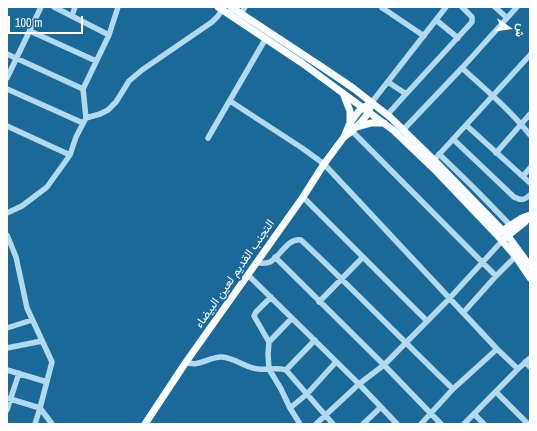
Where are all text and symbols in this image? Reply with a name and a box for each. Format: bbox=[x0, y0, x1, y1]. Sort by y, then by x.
scale bar bbox=[10, 8, 85, 34]
north arrow bbox=[489, 8, 529, 48]
text: 100 m bbox=[15, 15, 42, 31]
text: ش bbox=[512, 23, 529, 39]
street label: التجنب القديم لعين البيضاء bbox=[192, 217, 278, 331]

